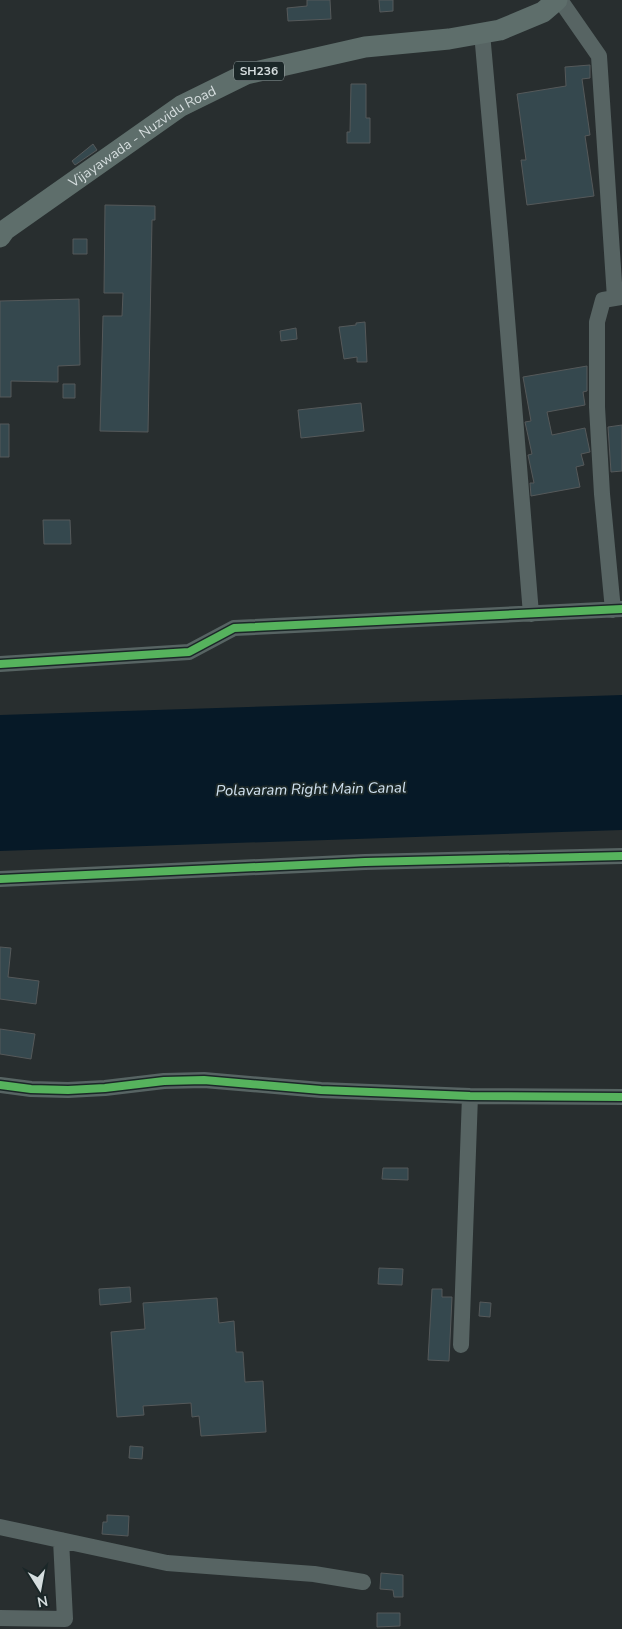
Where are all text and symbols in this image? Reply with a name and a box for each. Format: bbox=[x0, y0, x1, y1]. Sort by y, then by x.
road number: SH236 bbox=[234, 61, 284, 80]
street label: Vijayawada - Nuzvidu Road bbox=[64, 81, 219, 193]
water label: Polavaram Right Main Canal bbox=[216, 777, 406, 801]
north arrow bbox=[15, 1564, 65, 1614]
text: N bbox=[35, 1591, 49, 1612]

